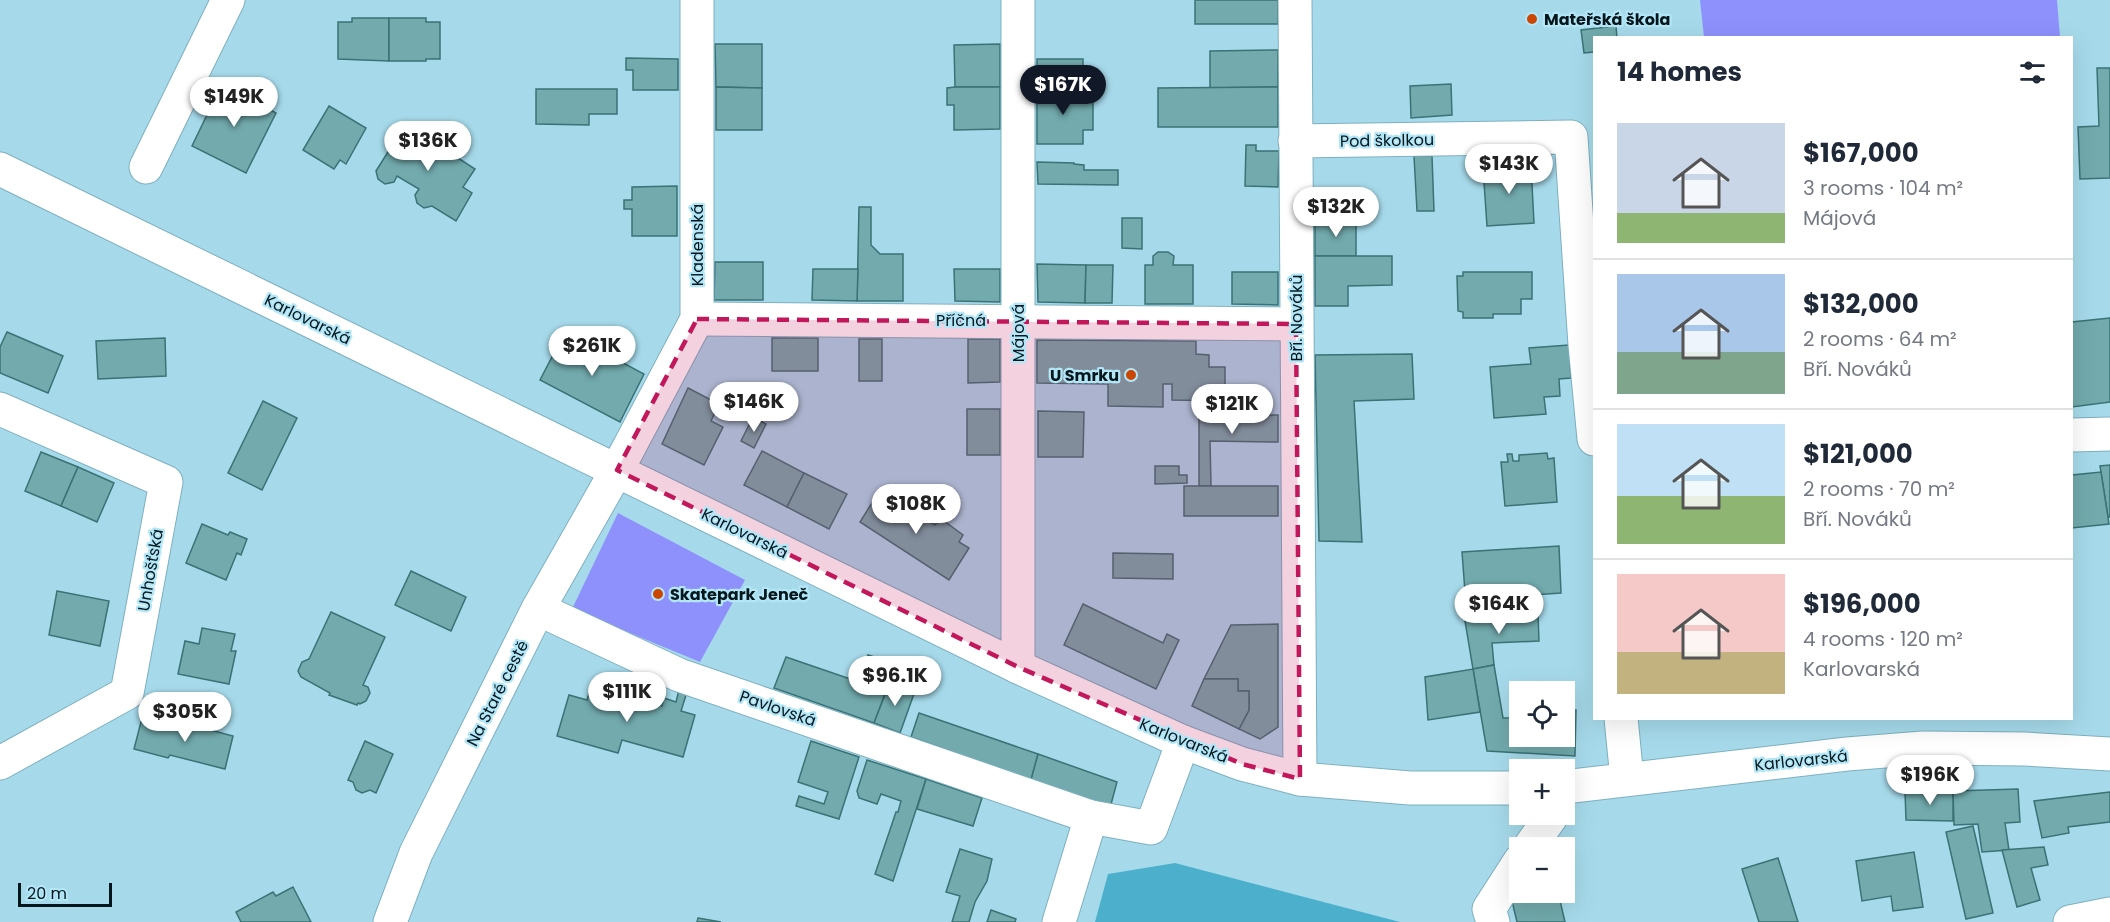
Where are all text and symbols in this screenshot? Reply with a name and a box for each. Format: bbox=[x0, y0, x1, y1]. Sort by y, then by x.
place label: Mateřská škola bbox=[1544, 8, 1670, 31]
marker: Mateřská škola bbox=[1525, 12, 1539, 26]
text: 14 homes bbox=[1617, 54, 1742, 90]
icon: filters bbox=[2016, 56, 2049, 89]
pin: $167K bbox=[1021, 65, 1105, 116]
text: $167K bbox=[1034, 70, 1092, 98]
pin: $149K bbox=[192, 77, 276, 128]
text: $149K bbox=[204, 82, 264, 110]
pin: $136K bbox=[386, 121, 470, 172]
text: $136K bbox=[398, 126, 458, 154]
street label: Pod školkou bbox=[1340, 128, 1434, 153]
text: $167,000 bbox=[1803, 135, 1919, 171]
pin: $143K bbox=[1467, 144, 1551, 195]
icon: home bbox=[1665, 147, 1737, 219]
text: $143K bbox=[1479, 149, 1539, 177]
text: 3 rooms · 104 m² bbox=[1803, 174, 1963, 202]
pin: $132K bbox=[1294, 187, 1378, 238]
text: $132K bbox=[1307, 192, 1365, 220]
street label: Kladenská bbox=[686, 204, 709, 286]
text: Májová bbox=[1803, 204, 1876, 232]
street label: Bří. Nováků bbox=[1285, 274, 1308, 362]
text: $132,000 bbox=[1803, 286, 1919, 322]
street label: Karlovarská bbox=[261, 289, 355, 350]
icon: home bbox=[1665, 298, 1737, 370]
street label: Májová bbox=[1007, 304, 1030, 362]
street label: Příčná bbox=[936, 309, 986, 332]
text: 2 rooms · 64 m² bbox=[1803, 325, 1957, 353]
pin: $261K bbox=[550, 326, 634, 377]
text: $261K bbox=[563, 331, 621, 359]
text: Bří. Nováků bbox=[1803, 355, 1912, 383]
place label: U Smrku bbox=[1050, 364, 1119, 387]
marker: U Smrku bbox=[1124, 368, 1138, 382]
pin: $146K bbox=[712, 382, 796, 433]
pin: $121K bbox=[1190, 384, 1274, 435]
text: $146K bbox=[724, 387, 784, 415]
text: $121K bbox=[1205, 389, 1259, 417]
text: $121,000 bbox=[1803, 436, 1913, 472]
icon: home bbox=[1665, 448, 1737, 520]
text: 2 rooms · 70 m² bbox=[1803, 475, 1955, 503]
pin: $108K bbox=[874, 484, 958, 535]
text: $108K bbox=[886, 489, 946, 517]
street label: Karlovarská bbox=[698, 503, 792, 564]
text: Bří. Nováků bbox=[1803, 505, 1912, 533]
street label: Unhošťská bbox=[132, 527, 169, 613]
place label: Skatepark Jeneč bbox=[670, 583, 809, 606]
pin: $164K bbox=[1457, 584, 1541, 635]
text: $196,000 bbox=[1803, 586, 1921, 622]
marker: Skatepark Jeneč bbox=[651, 587, 665, 601]
text: $164K bbox=[1469, 589, 1529, 617]
icon: home bbox=[1665, 598, 1737, 670]
text: 4 rooms · 120 m² bbox=[1803, 625, 1963, 653]
street label: Na Staré cestě bbox=[461, 636, 534, 750]
text: Karlovarská bbox=[1803, 655, 1920, 683]
pin: $96.1K bbox=[846, 656, 944, 707]
text: $96.1K bbox=[862, 661, 928, 689]
pin: $111K bbox=[585, 672, 669, 723]
text: $111K bbox=[602, 677, 652, 705]
map controls bbox=[1509, 681, 1575, 903]
button: locate bbox=[1509, 681, 1575, 747]
street label: Pavlovská bbox=[736, 685, 819, 732]
pin: $305K bbox=[143, 692, 227, 743]
text: $305K bbox=[152, 697, 218, 725]
street label: Karlovarská bbox=[1136, 712, 1232, 769]
street label: Karlovarská bbox=[1753, 744, 1849, 777]
pin: $196K bbox=[1888, 755, 1972, 806]
button: + bbox=[1509, 759, 1575, 825]
text: $196K bbox=[1900, 760, 1960, 788]
button: − bbox=[1509, 837, 1575, 903]
scale bar bbox=[18, 880, 112, 908]
text: 20 m bbox=[27, 882, 67, 905]

